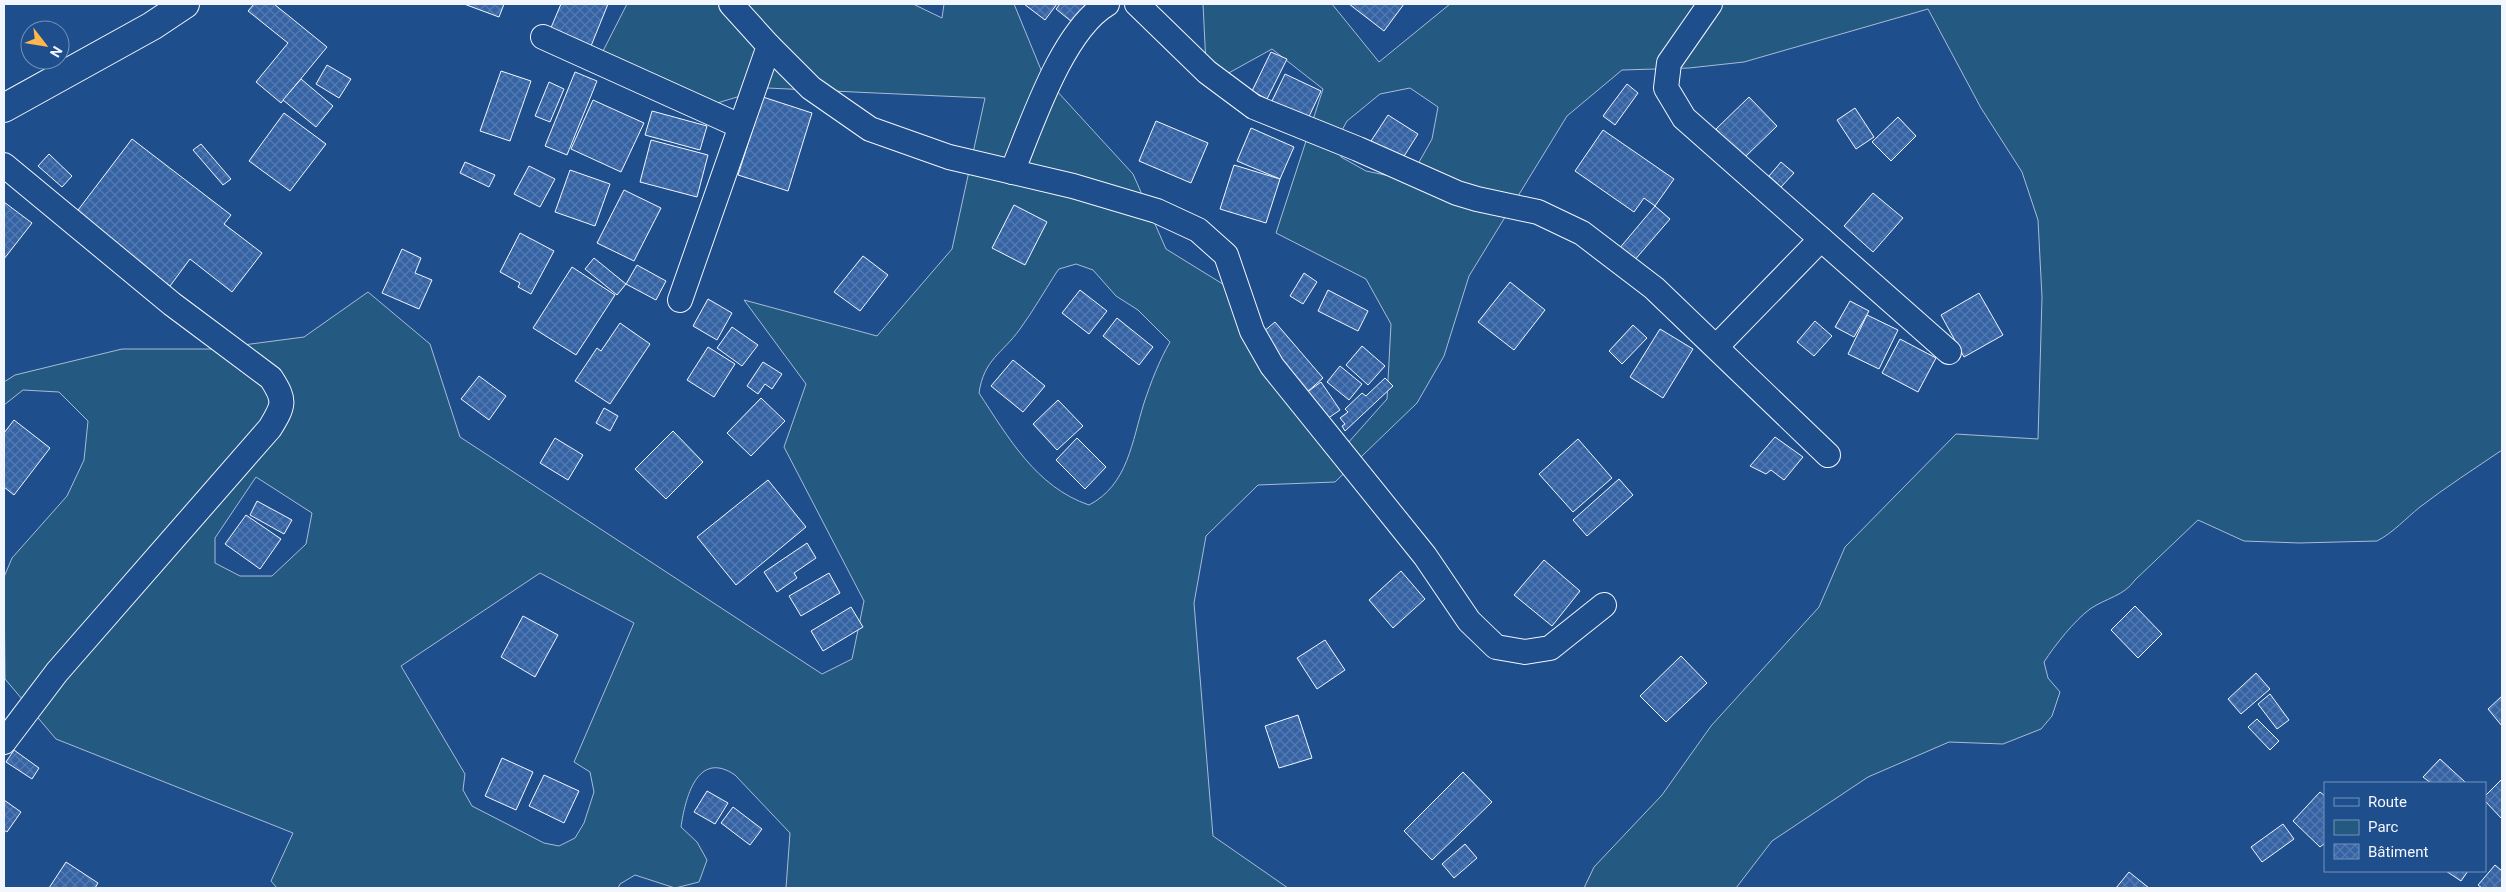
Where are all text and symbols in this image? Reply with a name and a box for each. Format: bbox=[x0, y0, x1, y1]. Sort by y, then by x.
north arrow bbox=[20, 20, 70, 70]
text: N bbox=[47, 43, 66, 60]
legend bbox=[2324, 782, 2486, 872]
text: Route bbox=[2368, 793, 2407, 811]
text: Parc bbox=[2368, 818, 2398, 836]
text: Bâtiment bbox=[2368, 843, 2428, 861]

